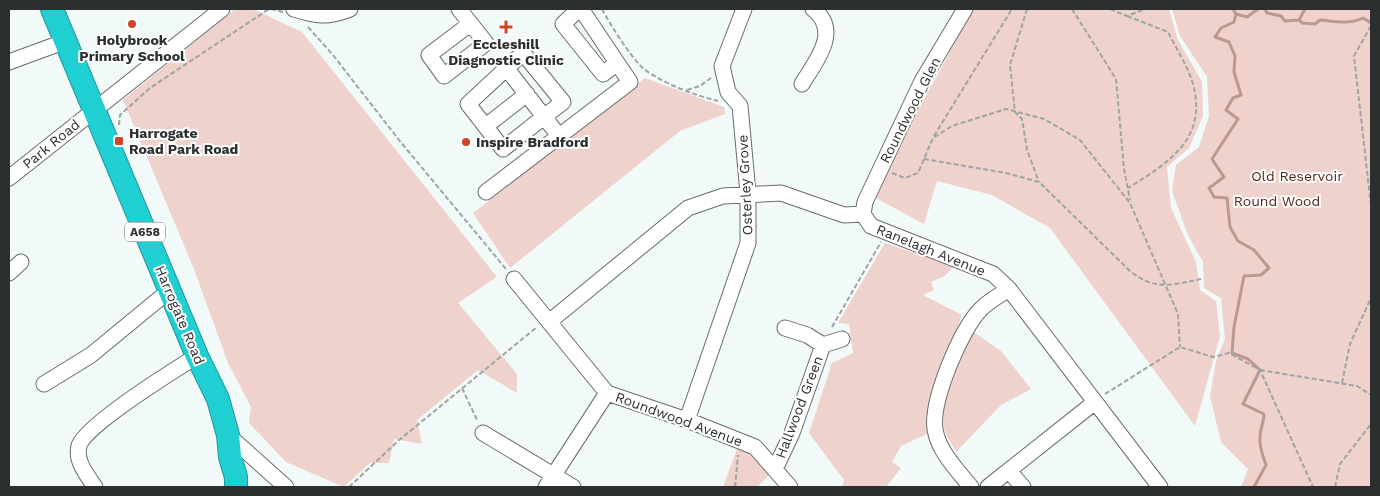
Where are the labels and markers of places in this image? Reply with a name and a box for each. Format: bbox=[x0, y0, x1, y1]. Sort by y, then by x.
marker: Holybrook Primary School bbox=[126, 18, 138, 30]
marker: Eccleshill Diagnostic Clinic bbox=[499, 20, 513, 34]
place label: Holybrook Primary School bbox=[79, 32, 185, 64]
place label: Eccleshill Diagnostic Clinic bbox=[448, 36, 564, 68]
place label: Harrogate Road Park Road bbox=[129, 125, 238, 157]
place label: Inspire Bradford bbox=[476, 134, 589, 150]
marker: Harrogate Road Park Road bbox=[113, 135, 125, 147]
marker: Inspire Bradford bbox=[460, 136, 472, 148]

